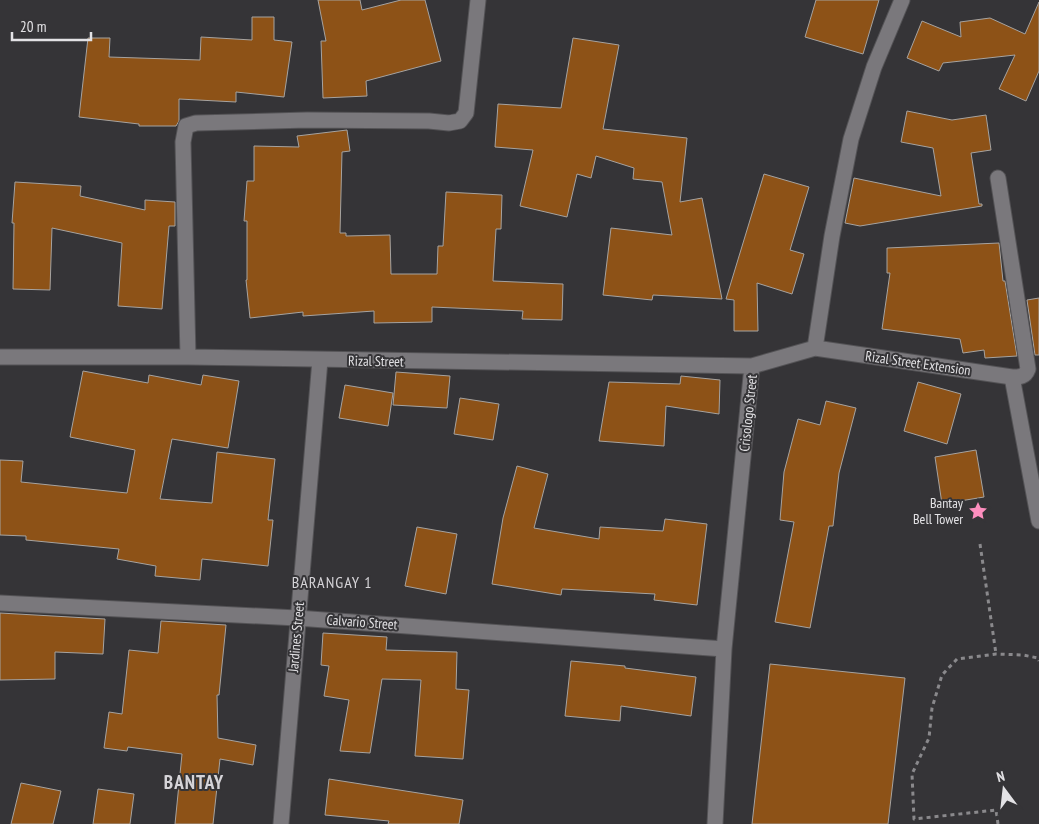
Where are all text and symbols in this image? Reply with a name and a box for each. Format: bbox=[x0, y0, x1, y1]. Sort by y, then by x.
scale bar bbox=[12, 10, 91, 42]
text: 20 m bbox=[20, 17, 46, 36]
street label: Rizal Street Extension bbox=[864, 347, 972, 379]
street label: Rizal Street bbox=[348, 352, 404, 370]
street label: Crisologo Street bbox=[735, 374, 761, 452]
place label: Bantay Bell Tower bbox=[913, 494, 964, 528]
place icon: Bantay Bell Tower bbox=[967, 500, 989, 522]
district label: BARANGAY 1 bbox=[292, 572, 372, 592]
street label: Jardines Street bbox=[284, 601, 308, 674]
street label: Calvario Street bbox=[326, 611, 398, 633]
north arrow bbox=[979, 764, 1029, 814]
text: N bbox=[995, 767, 1007, 786]
district label: BANTAY bbox=[164, 770, 224, 794]

